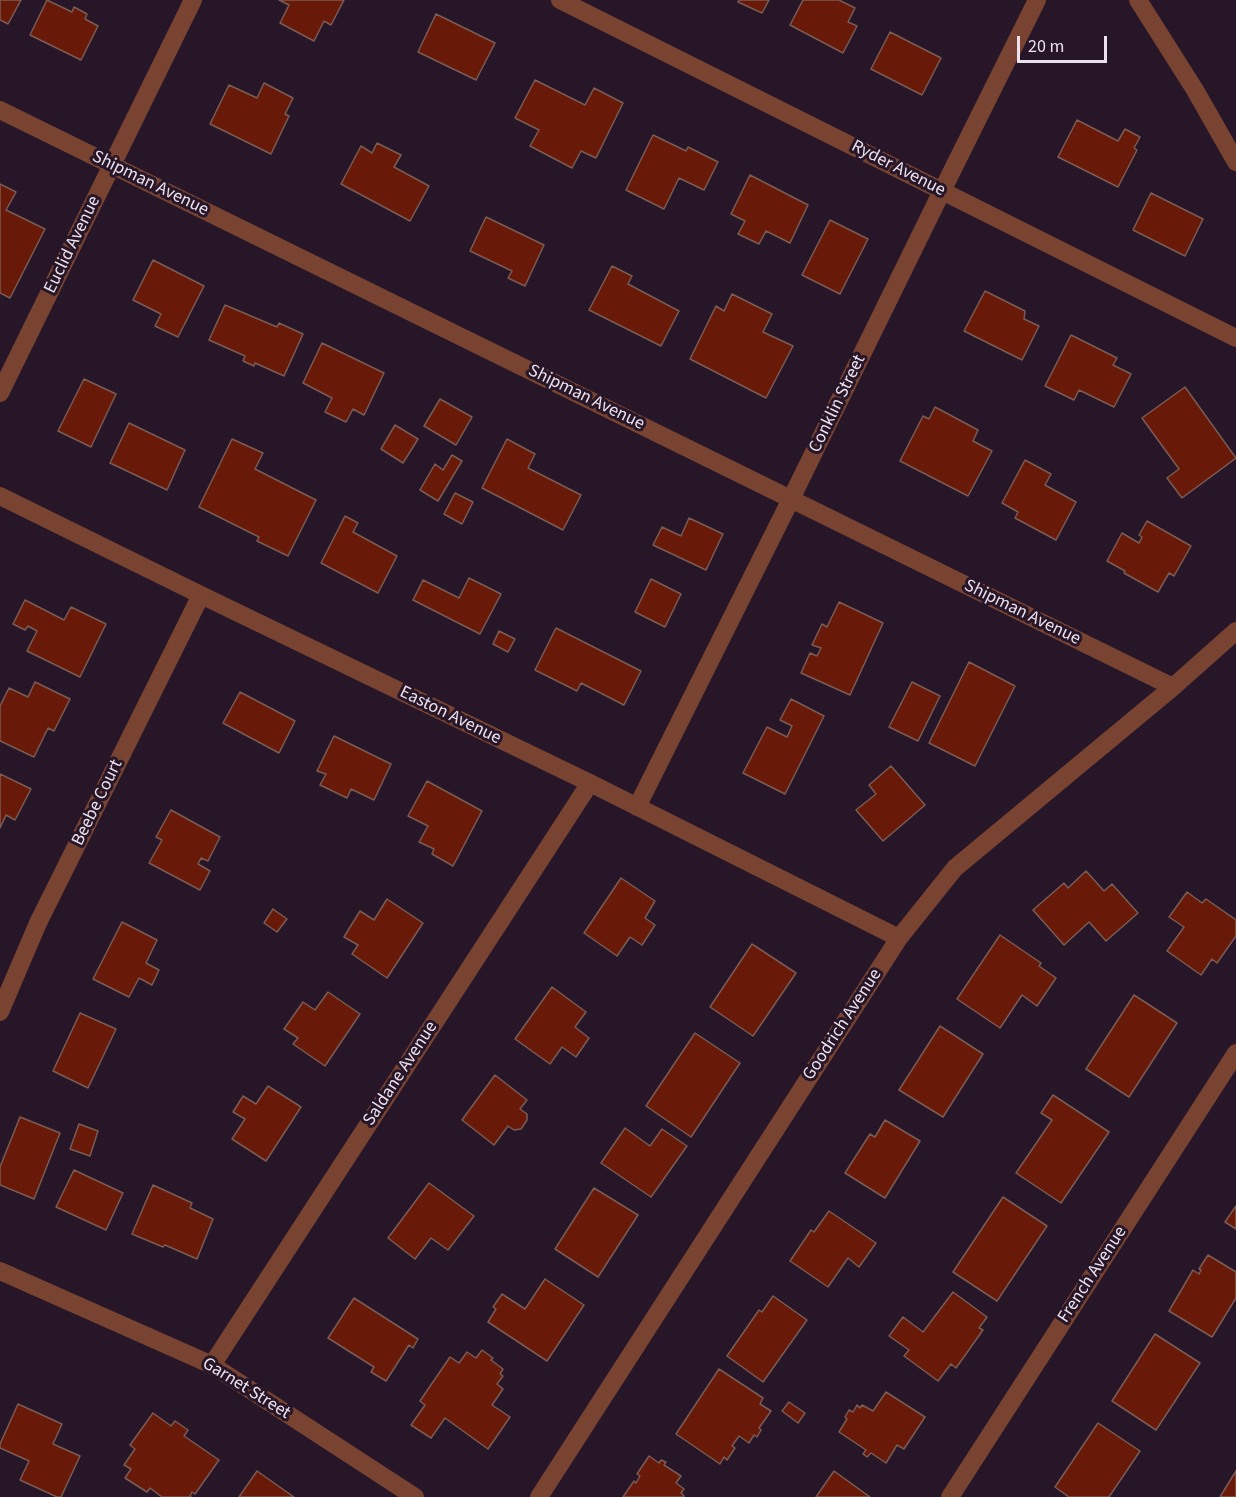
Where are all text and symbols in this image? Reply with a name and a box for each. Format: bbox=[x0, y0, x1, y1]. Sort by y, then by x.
scale bar bbox=[1020, 24, 1110, 62]
text: 20 m bbox=[1028, 34, 1064, 59]
street label: Ryder Avenue bbox=[847, 136, 949, 202]
street label: Shipman Avenue bbox=[88, 147, 212, 221]
street label: Euclid Avenue bbox=[40, 193, 106, 297]
street label: Conklin Street bbox=[805, 351, 871, 457]
street label: Shipman Avenue bbox=[524, 361, 648, 435]
street label: Shipman Avenue bbox=[960, 576, 1084, 650]
street label: Easton Avenue bbox=[396, 682, 504, 750]
street label: Beebe Court bbox=[68, 756, 128, 850]
street label: Goodrich Avenue bbox=[799, 965, 887, 1085]
street label: Saldane Avenue bbox=[359, 1018, 443, 1130]
street label: French Avenue bbox=[1054, 1223, 1132, 1327]
street label: Garnet Street bbox=[198, 1353, 294, 1425]

